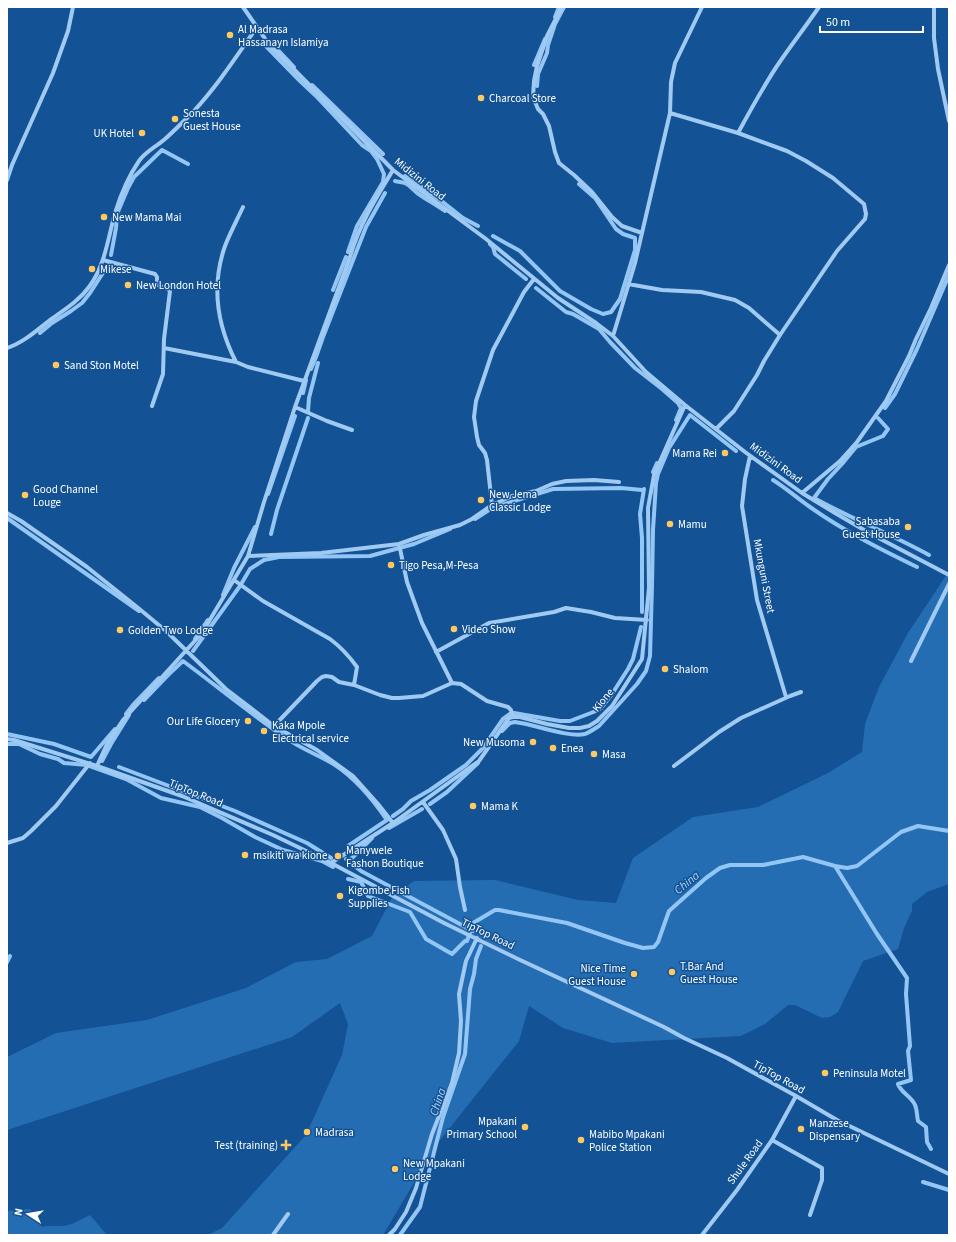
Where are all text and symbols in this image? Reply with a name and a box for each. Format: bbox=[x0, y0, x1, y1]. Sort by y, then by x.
scale bar bbox=[820, 8, 923, 34]
text: 50 m bbox=[826, 14, 850, 31]
place label: Al Madrasa Hassanayn Islamiya bbox=[238, 22, 329, 50]
marker: Al Madrasa Hassanayn Islamiya bbox=[225, 30, 235, 40]
place label: Charcoal Store bbox=[489, 91, 557, 106]
marker: Charcoal Store bbox=[476, 93, 486, 103]
place label: Sonesta Guest House bbox=[183, 106, 241, 134]
marker: Sonesta Guest House bbox=[170, 114, 180, 124]
place label: UK Hotel bbox=[94, 126, 134, 141]
marker: UK Hotel bbox=[137, 128, 147, 138]
street label: Midizini Road bbox=[391, 154, 449, 204]
place label: New Mama Mai bbox=[112, 210, 181, 225]
marker: New Mama Mai bbox=[99, 212, 109, 222]
place label: Mikese bbox=[100, 262, 132, 277]
marker: Mikese bbox=[87, 264, 97, 274]
place label: New London Hotel bbox=[136, 278, 221, 293]
marker: New London Hotel bbox=[123, 280, 133, 290]
place label: Sand Ston Motel bbox=[64, 358, 139, 373]
marker: Sand Ston Motel bbox=[51, 360, 61, 370]
street label: Midizini Road bbox=[747, 439, 805, 487]
place label: Mama Rei bbox=[672, 446, 717, 461]
marker: Mama Rei bbox=[720, 448, 730, 458]
place label: Good Channel Louge bbox=[33, 482, 98, 510]
place label: New Jema Classic Lodge bbox=[489, 487, 551, 515]
marker: Good Channel Louge bbox=[20, 490, 30, 500]
marker: New Jema Classic Lodge bbox=[476, 495, 486, 505]
place label: Sabasaba Guest House bbox=[842, 514, 901, 542]
place label: Mamu bbox=[678, 517, 707, 532]
marker: Mamu bbox=[665, 519, 675, 529]
marker: Sabasaba Guest House bbox=[903, 522, 913, 532]
street label: Mkunguni Street bbox=[749, 538, 779, 615]
place label: Tigo Pesa,M-Pesa bbox=[399, 558, 478, 573]
marker: Tigo Pesa,M-Pesa bbox=[386, 560, 396, 570]
place label: Video Show bbox=[462, 622, 516, 637]
place label: Golden Two Lodge bbox=[128, 623, 214, 638]
marker: Video Show bbox=[449, 624, 459, 634]
marker: Golden Two Lodge bbox=[115, 625, 125, 635]
place label: Shalom bbox=[673, 662, 708, 677]
marker: Shalom bbox=[660, 664, 670, 674]
street label: Kione bbox=[589, 685, 618, 715]
place label: Our Life Glocery bbox=[167, 714, 240, 729]
marker: Our Life Glocery bbox=[243, 716, 253, 726]
place label: Kaka Mpole Electrical service bbox=[272, 718, 349, 746]
marker: Kaka Mpole Electrical service bbox=[259, 726, 269, 736]
place label: New Musoma bbox=[463, 735, 525, 750]
marker: New Musoma bbox=[528, 737, 538, 747]
place label: Enea bbox=[561, 741, 584, 756]
marker: Enea bbox=[548, 743, 558, 753]
place label: Masa bbox=[602, 747, 626, 762]
marker: Masa bbox=[589, 749, 599, 759]
street label: TipTop Road bbox=[167, 775, 225, 811]
place label: Mama K bbox=[481, 799, 518, 814]
marker: Mama K bbox=[468, 801, 478, 811]
place label: Manywele Fashon Boutique bbox=[346, 843, 424, 871]
place label: msikiti wa kione bbox=[253, 848, 328, 863]
marker: msikiti wa kione bbox=[240, 850, 250, 860]
marker: Manywele Fashon Boutique bbox=[333, 851, 343, 861]
water label: China bbox=[671, 867, 704, 899]
place label: Kigombe Fish Supplies bbox=[348, 883, 410, 911]
marker: Kigombe Fish Supplies bbox=[335, 891, 345, 901]
street label: TipTop Road bbox=[459, 915, 517, 953]
place label: T.Bar And Guest House bbox=[680, 959, 738, 987]
place label: Nice Time Guest House bbox=[568, 961, 627, 989]
marker: T.Bar And Guest House bbox=[667, 967, 677, 977]
marker: Nice Time Guest House bbox=[629, 969, 639, 979]
street label: TipTop Road bbox=[750, 1057, 808, 1097]
place label: Peninsula Motel bbox=[833, 1066, 906, 1081]
marker: Peninsula Motel bbox=[820, 1068, 830, 1078]
water label: China bbox=[426, 1085, 451, 1118]
place label: Mpakani Primary School bbox=[447, 1114, 517, 1142]
place label: Manzese Dispensary bbox=[809, 1116, 860, 1144]
marker: Mpakani Primary School bbox=[520, 1122, 530, 1132]
marker: Manzese Dispensary bbox=[796, 1124, 806, 1134]
place label: Madrasa bbox=[315, 1125, 354, 1140]
marker: Madrasa bbox=[302, 1127, 312, 1137]
place label: Mabibo Mpakani Police Station bbox=[589, 1127, 665, 1155]
marker: Mabibo Mpakani Police Station bbox=[576, 1135, 586, 1145]
street label: Shule Road bbox=[724, 1137, 766, 1187]
place label: Test (training) bbox=[214, 1138, 278, 1153]
marker: Test (training) bbox=[281, 1140, 291, 1150]
place label: New Mpakani Lodge bbox=[403, 1156, 465, 1184]
marker: New Mpakani Lodge bbox=[390, 1164, 400, 1174]
north arrow bbox=[8, 1194, 48, 1234]
text: N bbox=[11, 1207, 27, 1217]

